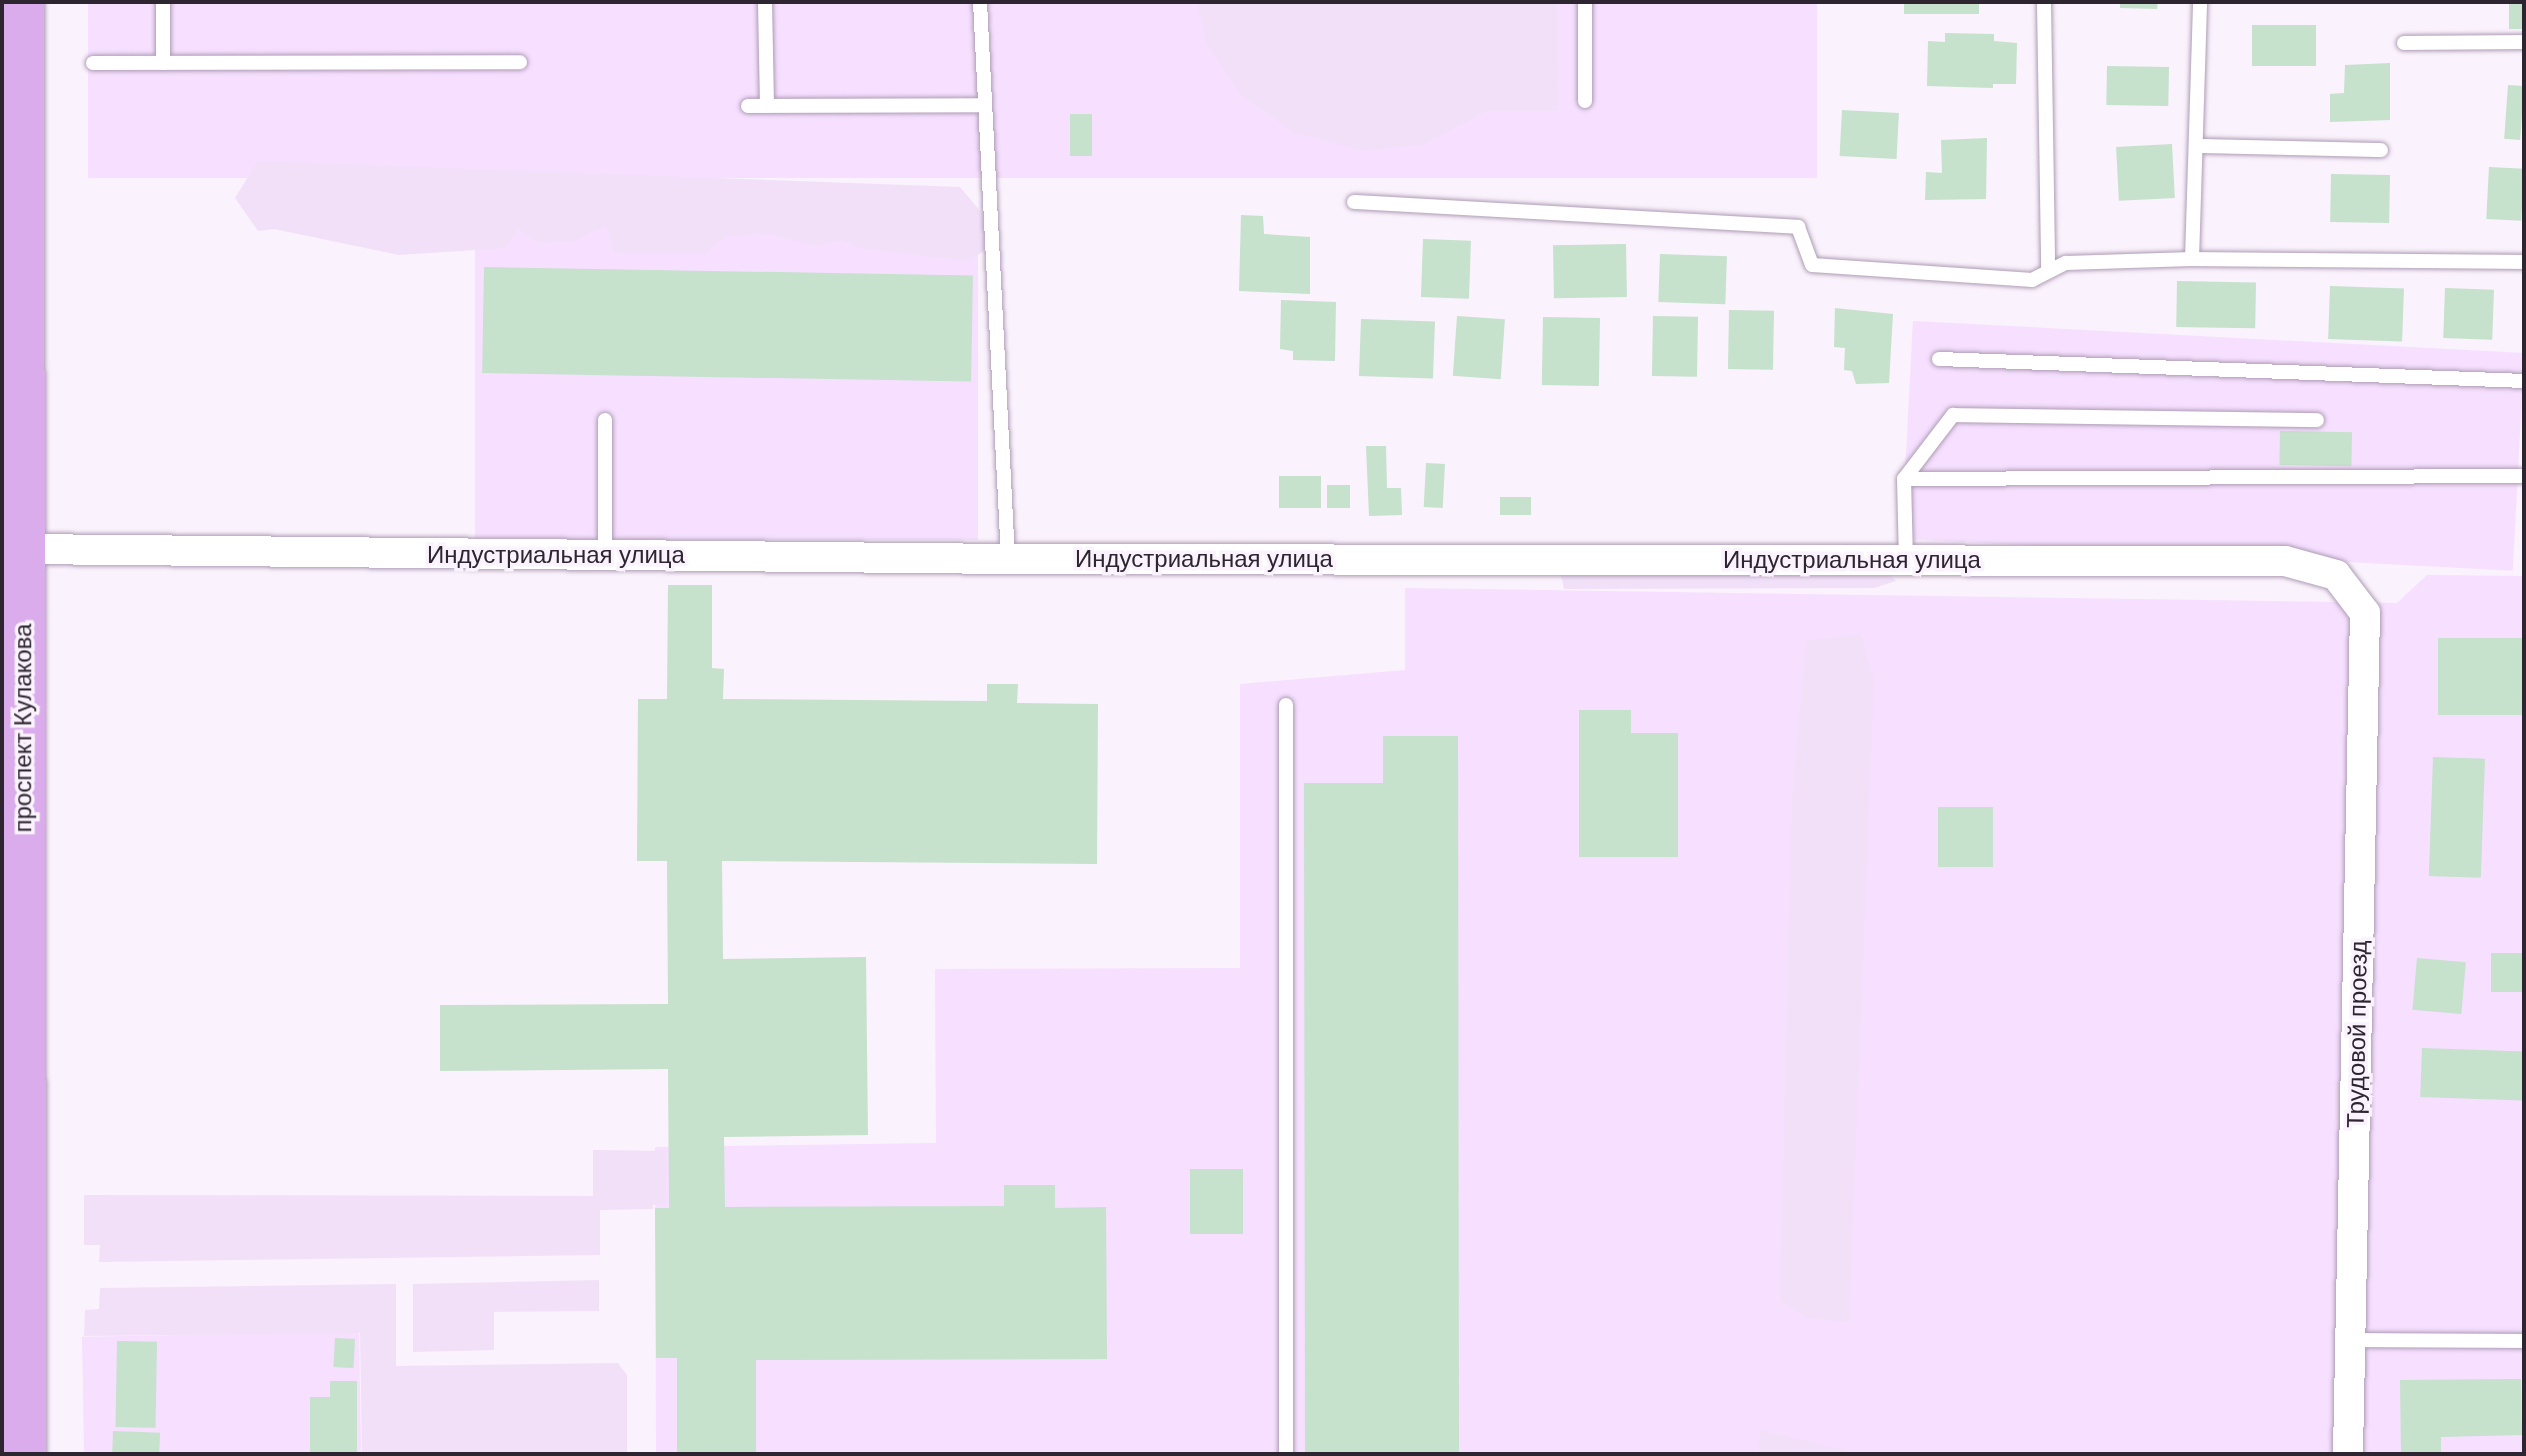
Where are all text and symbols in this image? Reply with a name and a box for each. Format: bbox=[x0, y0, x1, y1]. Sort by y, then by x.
street label: Индустриальная улица bbox=[427, 541, 685, 569]
street label: Индустриальная улица bbox=[1075, 545, 1333, 573]
street label: Индустриальная улица bbox=[1723, 546, 1981, 574]
street label: проспект Кулакова bbox=[9, 624, 37, 832]
street label: Трудовой проезд bbox=[2341, 940, 2373, 1128]

